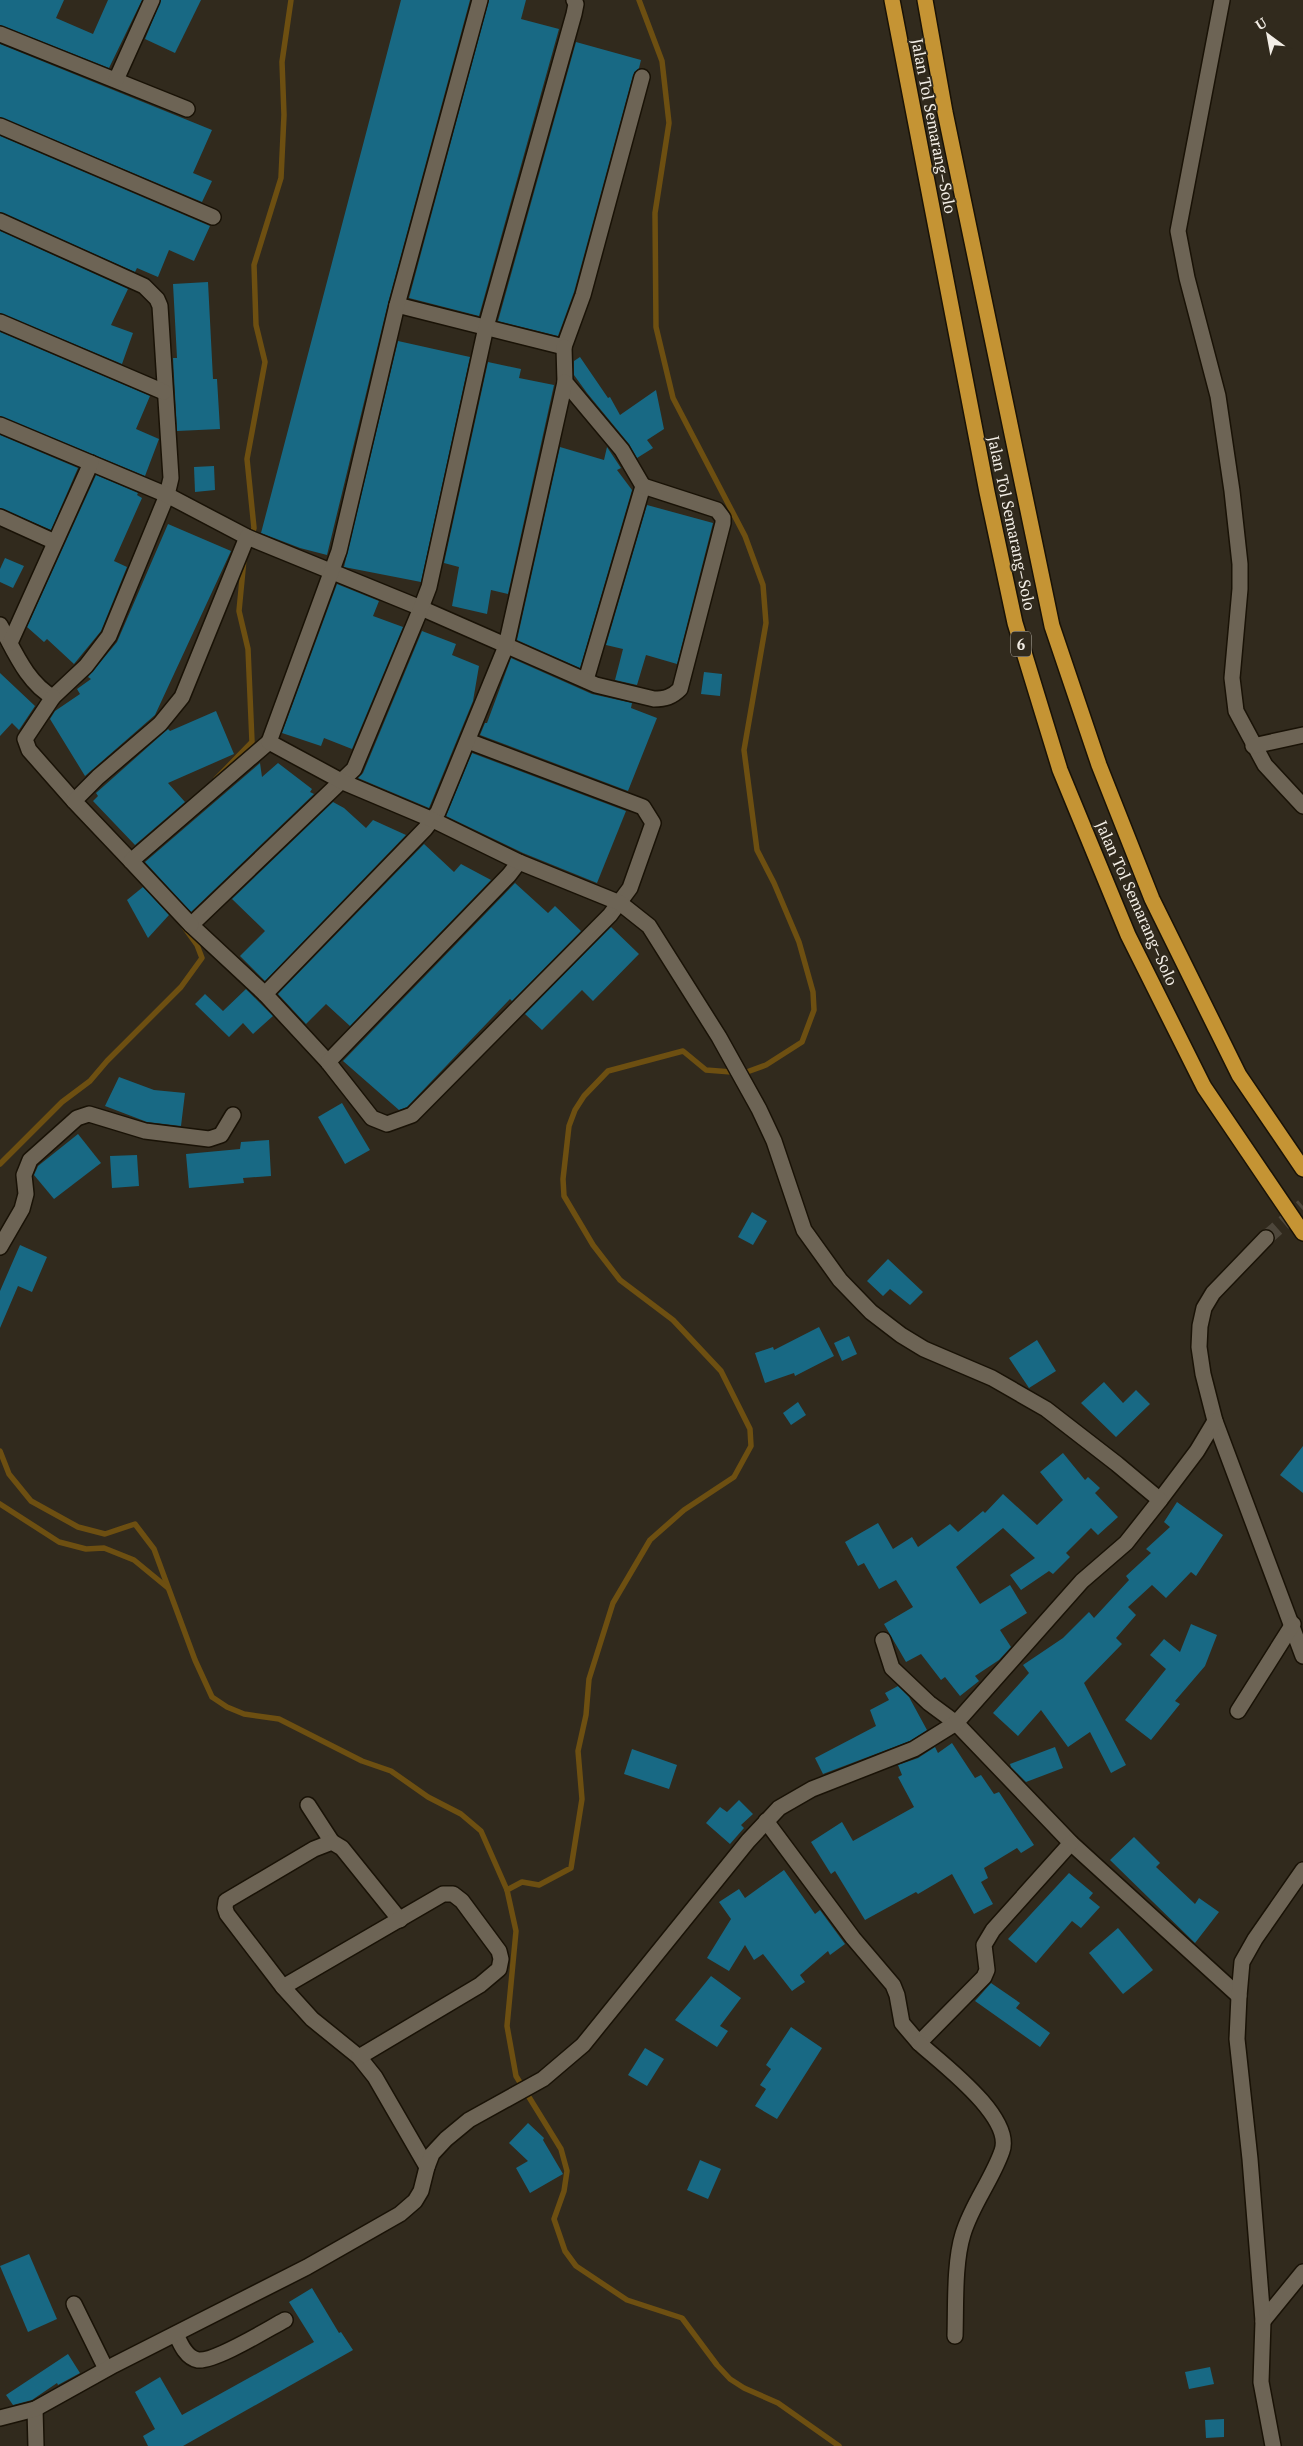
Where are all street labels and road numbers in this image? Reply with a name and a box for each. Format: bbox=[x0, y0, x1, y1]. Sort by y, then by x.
street label: Jalan Tol Semarang–Solo bbox=[906, 37, 962, 216]
street label: Jalan Tol Semarang–Solo bbox=[983, 434, 1041, 612]
road number: 6 bbox=[1011, 632, 1031, 656]
street label: Jalan Tol Semarang–Solo bbox=[1091, 817, 1183, 989]

